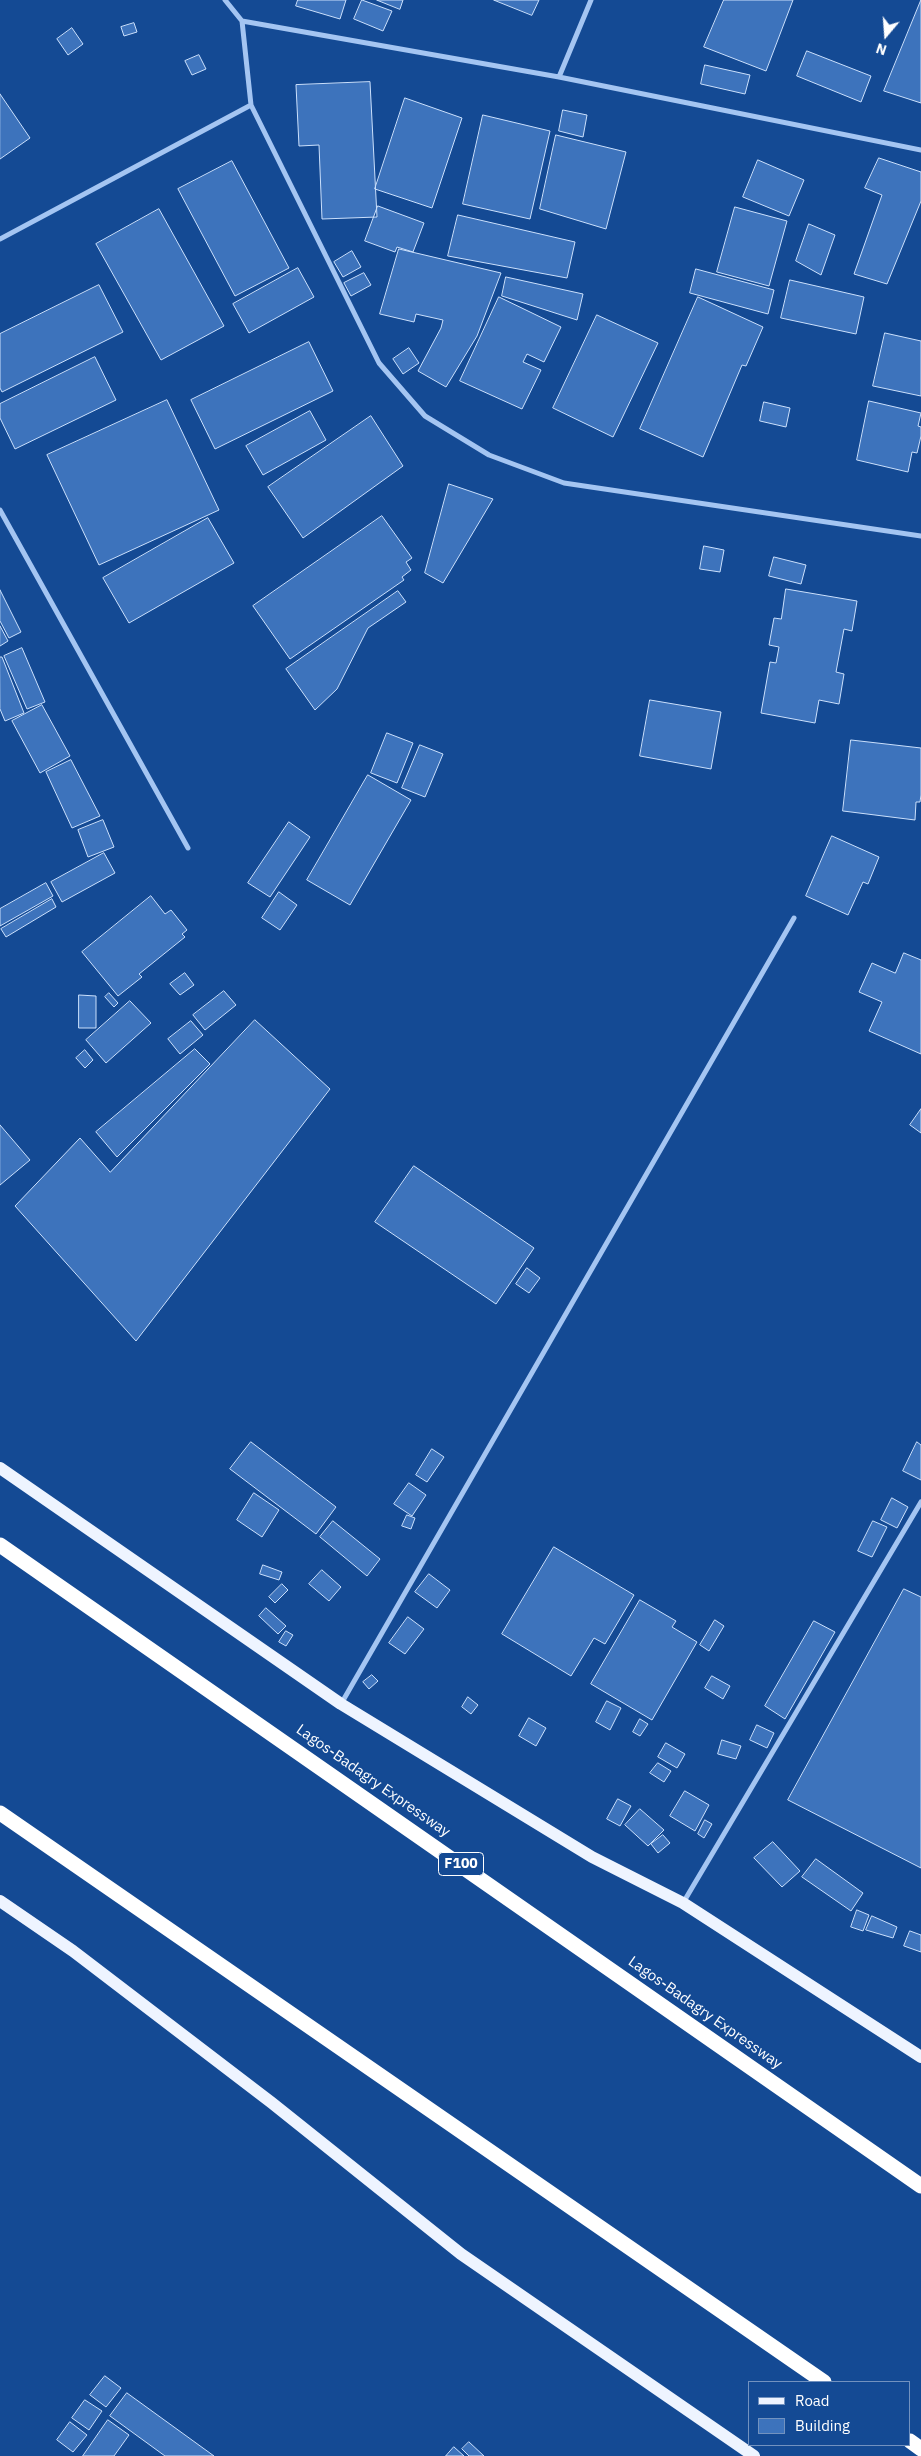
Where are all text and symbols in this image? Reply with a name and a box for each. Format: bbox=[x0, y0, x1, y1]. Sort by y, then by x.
north arrow bbox=[861, 10, 911, 60]
text: N bbox=[874, 39, 889, 59]
street label: Lagos-Badagry Expressway bbox=[293, 1721, 453, 1841]
road number: F100 bbox=[438, 1852, 484, 1876]
street label: Lagos-Badagry Expressway bbox=[625, 1953, 785, 2073]
legend bbox=[748, 2381, 911, 2446]
text: Road bbox=[795, 2391, 830, 2410]
text: Building bbox=[795, 2416, 850, 2435]

